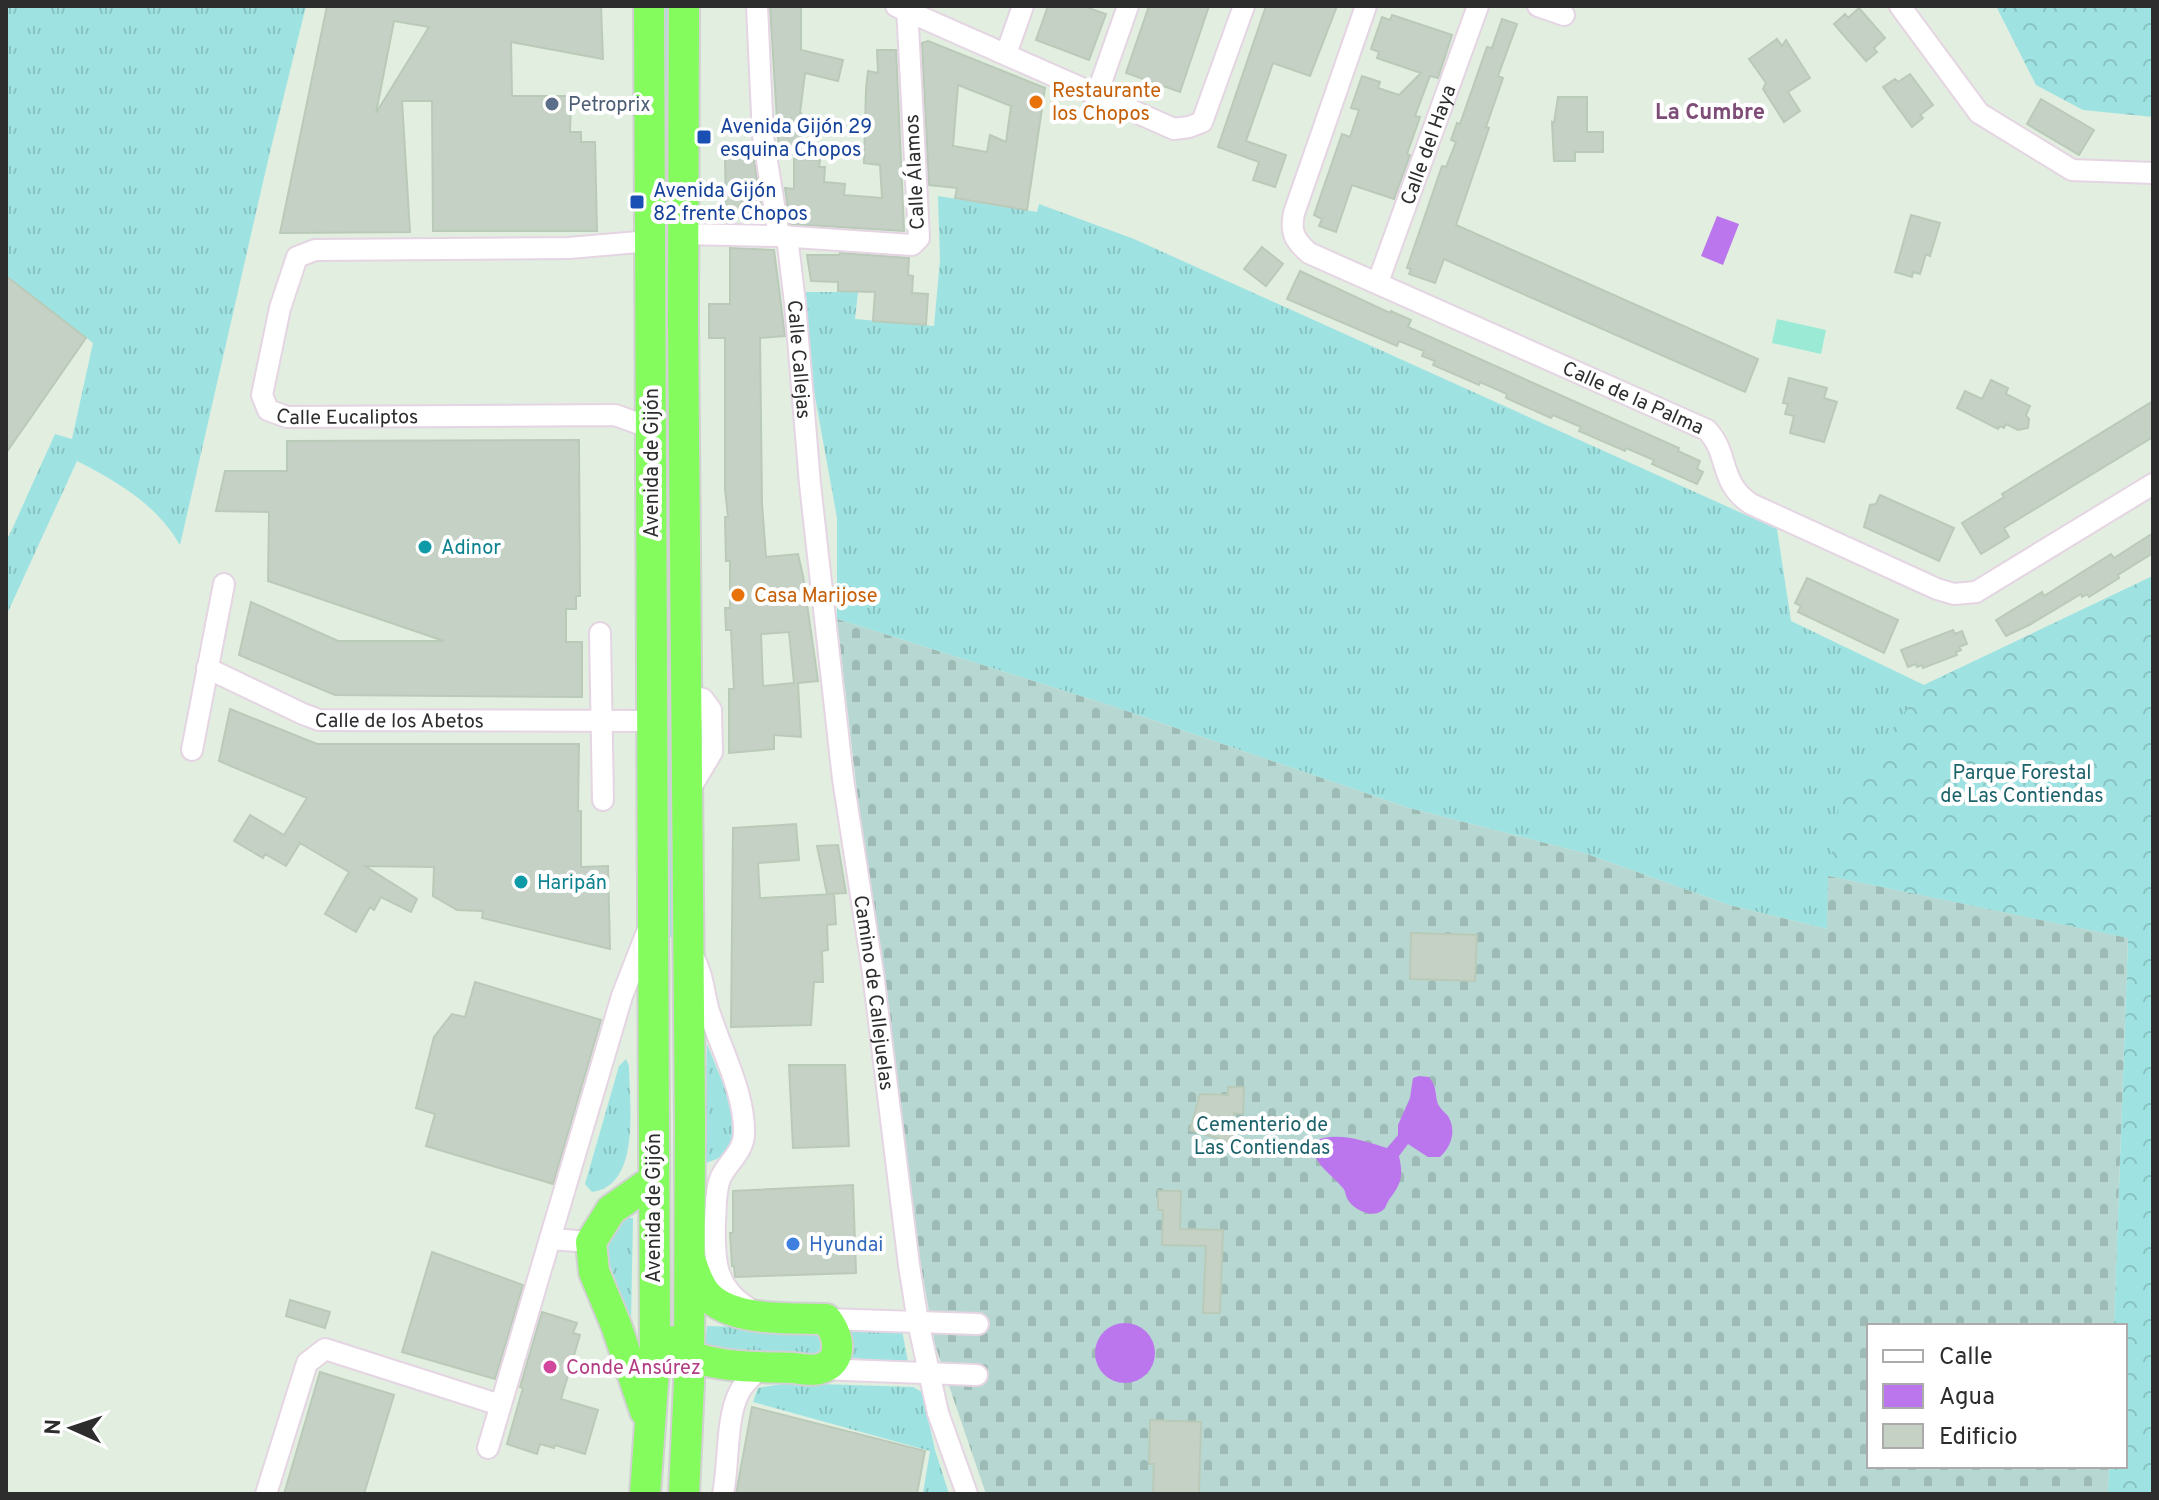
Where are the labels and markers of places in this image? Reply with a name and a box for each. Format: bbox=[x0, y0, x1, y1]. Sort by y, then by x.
place label: Restaurante los Chopos bbox=[1052, 79, 1161, 128]
place label: Petroprix bbox=[568, 93, 651, 119]
marker: Restaurante los Chopos bbox=[1027, 93, 1045, 111]
marker: Petroprix bbox=[543, 95, 561, 113]
place label: Avenida Gijón 29 esquina Chopos bbox=[720, 115, 872, 164]
marker: Avenida Gijón 29 esquina Chopos bbox=[695, 128, 713, 146]
place label: Avenida Gijón 82 frente Chopos bbox=[653, 179, 808, 228]
marker: Avenida Gijón 82 frente Chopos bbox=[628, 193, 646, 211]
place label: Adinor bbox=[441, 536, 501, 562]
marker: Adinor bbox=[416, 538, 434, 556]
place label: Casa Marijose bbox=[754, 584, 877, 610]
marker: Casa Marijose bbox=[729, 586, 747, 604]
place label: Haripán bbox=[537, 871, 607, 897]
marker: Haripán bbox=[512, 873, 530, 891]
place label: Hyundai bbox=[809, 1233, 883, 1259]
marker: Hyundai bbox=[784, 1235, 802, 1253]
place label: Conde Ansúrez bbox=[566, 1356, 701, 1382]
marker: Conde Ansúrez bbox=[541, 1358, 559, 1376]

